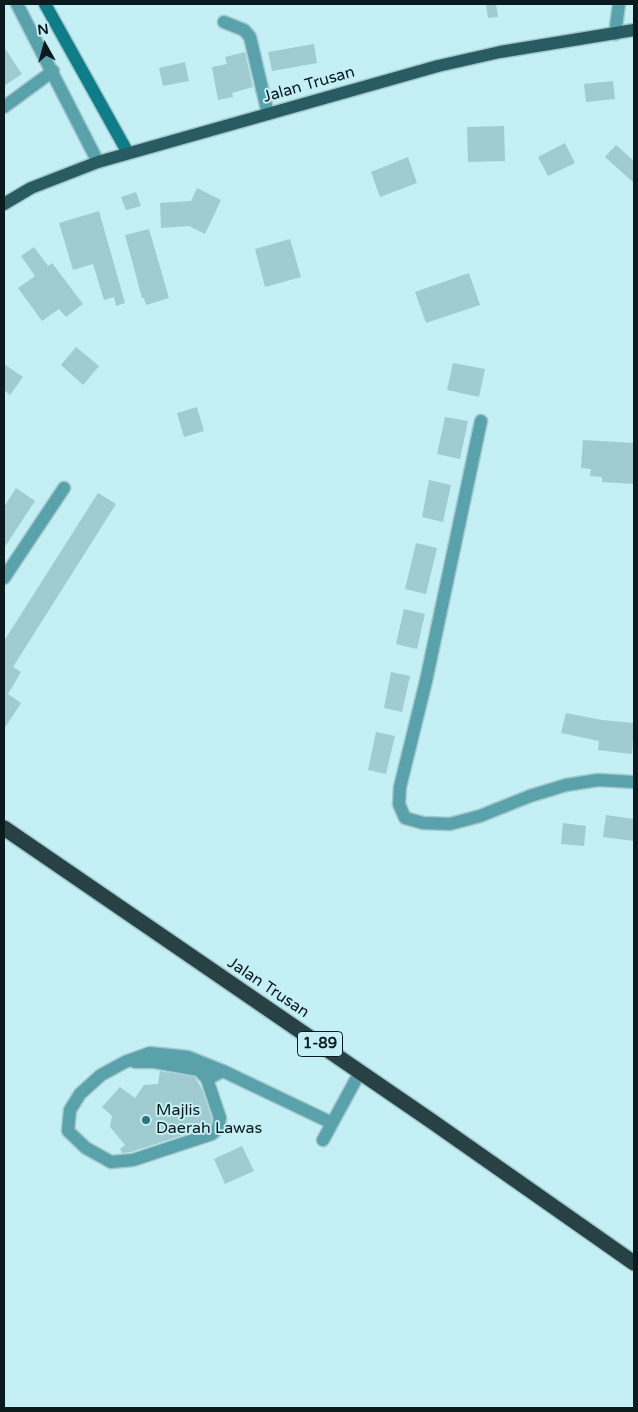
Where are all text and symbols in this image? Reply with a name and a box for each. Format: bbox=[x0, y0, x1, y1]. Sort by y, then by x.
north arrow bbox=[20, 20, 70, 70]
text: N bbox=[36, 20, 50, 39]
street label: Jalan Trusan bbox=[261, 63, 357, 107]
street label: Jalan Trusan bbox=[224, 954, 312, 1022]
road number: 1-89 bbox=[298, 1032, 342, 1056]
place label: Majlis Daerah Lawas bbox=[156, 1101, 262, 1139]
marker: Majlis Daerah Lawas bbox=[140, 1114, 152, 1126]

